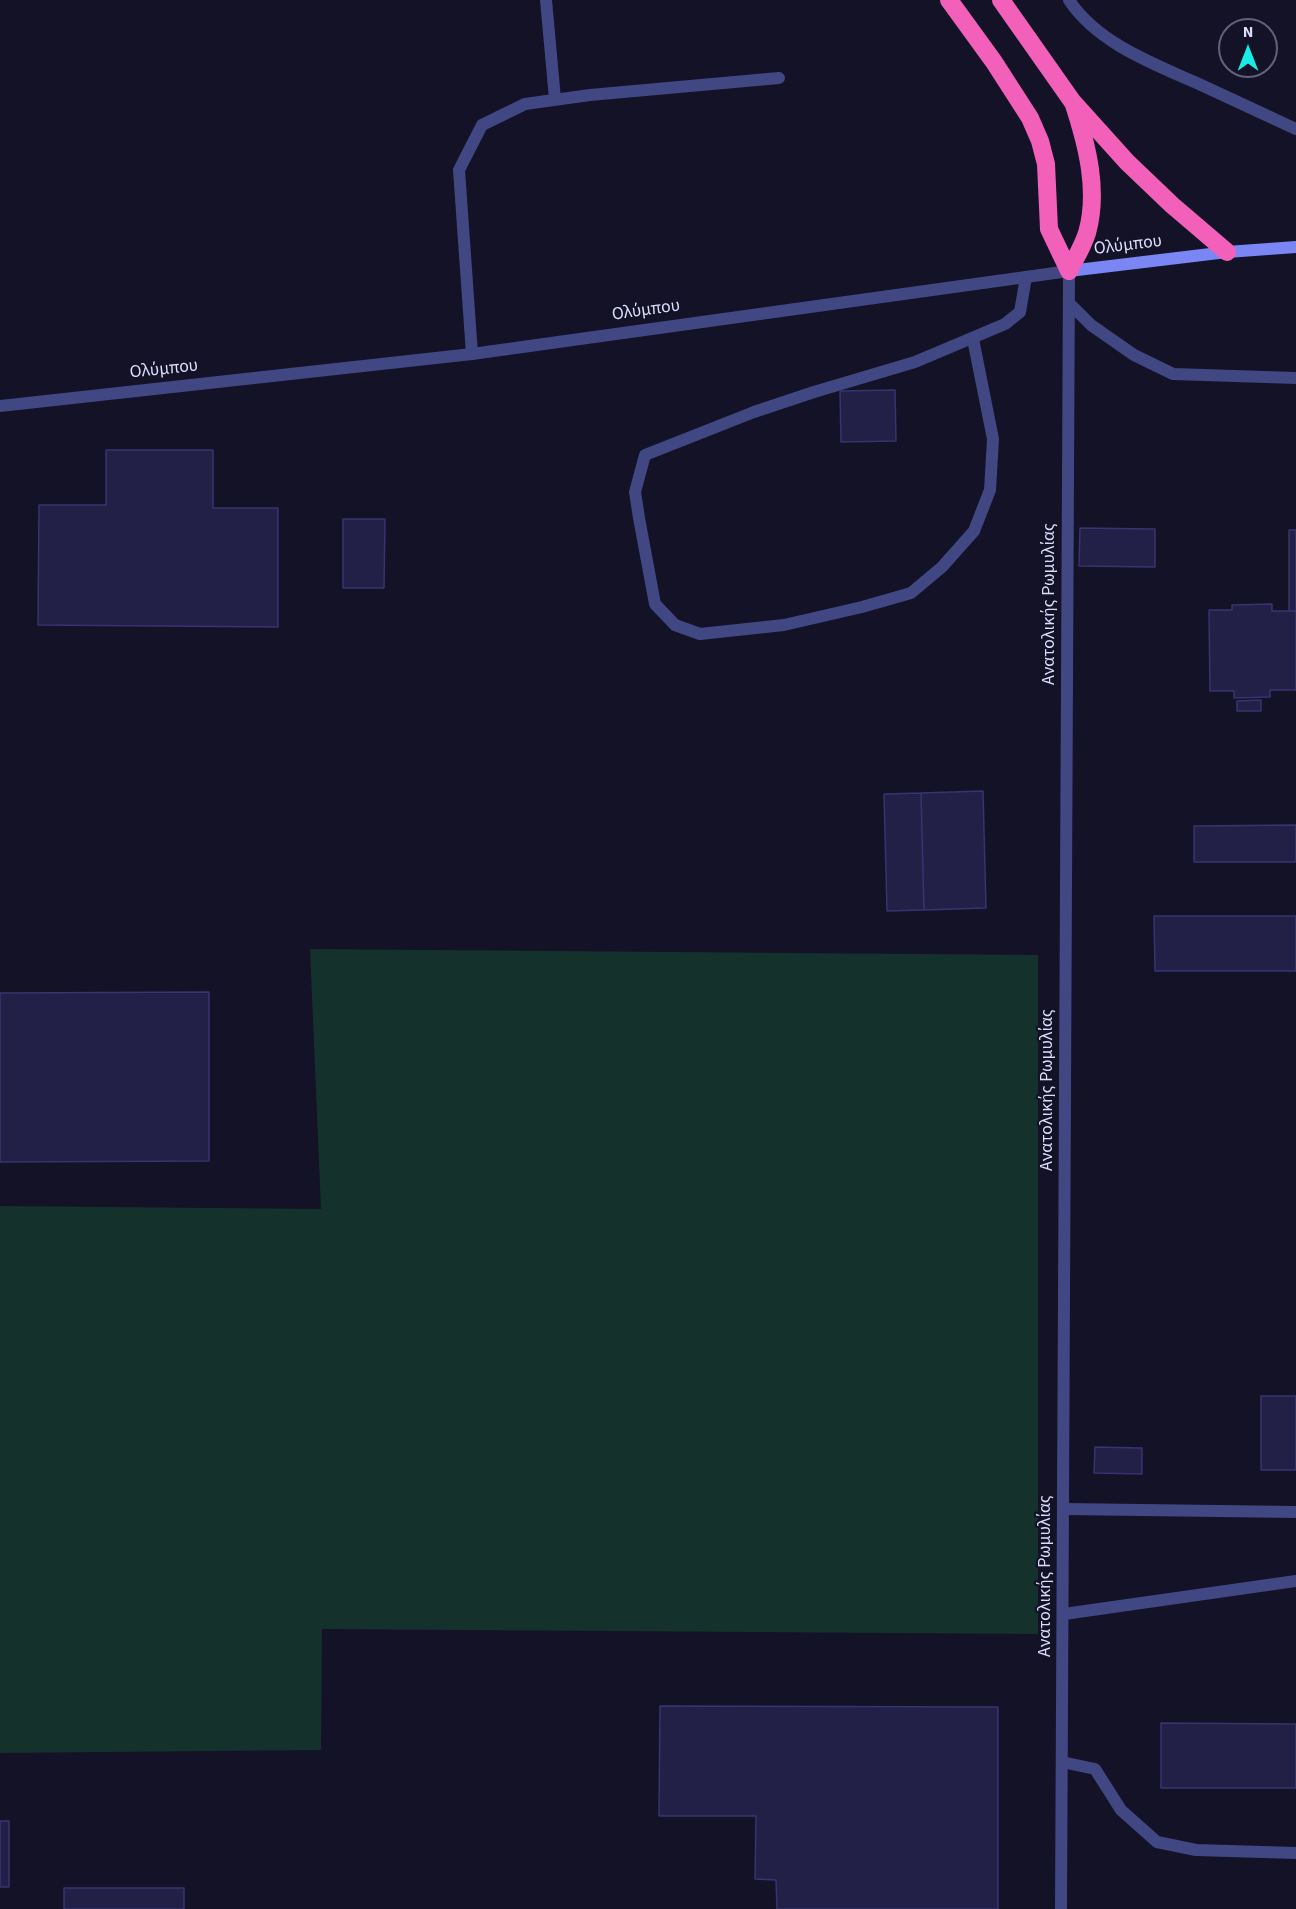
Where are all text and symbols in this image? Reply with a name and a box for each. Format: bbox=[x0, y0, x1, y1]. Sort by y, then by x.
north arrow bbox=[1218, 18, 1278, 78]
text: N bbox=[1243, 21, 1253, 43]
street label: Ολύμπου bbox=[1093, 231, 1163, 261]
street label: Ολύμπου bbox=[611, 296, 681, 326]
street label: Ολύμπου bbox=[129, 356, 199, 384]
street label: Ανατολικής Ρωμυλίας bbox=[1039, 523, 1061, 685]
street label: Ανατολικής Ρωμυλίας bbox=[1037, 1009, 1059, 1171]
street label: Ανατολικής Ρωμυλίας bbox=[1035, 1495, 1057, 1657]

